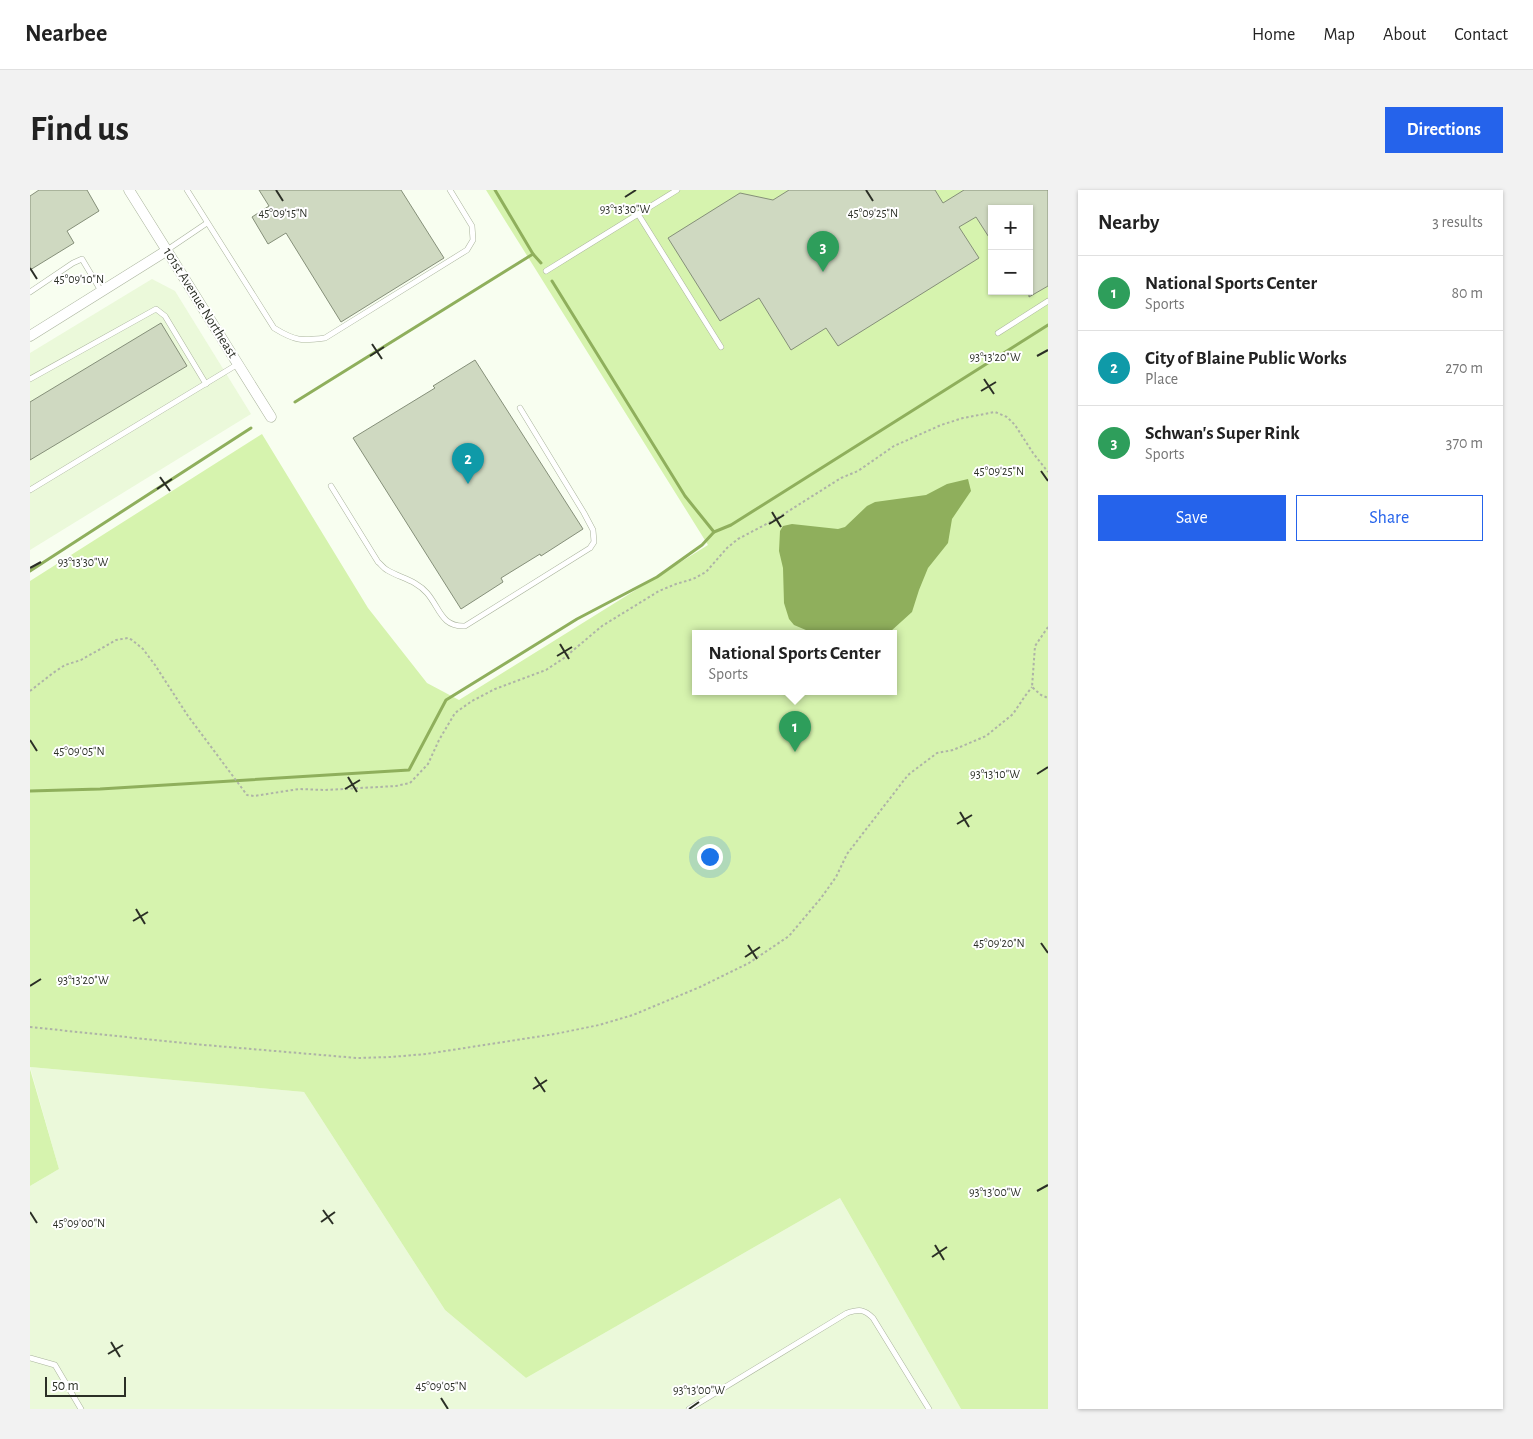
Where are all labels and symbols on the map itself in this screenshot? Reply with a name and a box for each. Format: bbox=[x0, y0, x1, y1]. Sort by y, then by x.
text: 93°13'30"W bbox=[600, 203, 651, 215]
text: 45°09'15"N bbox=[259, 207, 307, 219]
text: 45°09'25"N bbox=[848, 207, 898, 219]
pin: 3 bbox=[807, 231, 839, 272]
street label: 101st Avenue Northeast bbox=[160, 245, 240, 361]
text: 45°09'10"N bbox=[54, 273, 104, 285]
text: 93°13'20"W bbox=[969, 351, 1021, 363]
pin: 2 bbox=[452, 443, 484, 484]
text: 45°09'25"N bbox=[974, 465, 1024, 477]
text: 93°13'30"W bbox=[58, 556, 109, 568]
pin: 1 bbox=[779, 711, 811, 752]
text: 45°09'05"N bbox=[53, 745, 105, 757]
text: 93°13'10"W bbox=[970, 768, 1020, 780]
your location bbox=[697, 844, 723, 870]
text: 45°09'20"N bbox=[973, 937, 1025, 949]
text: 93°13'20"W bbox=[57, 974, 109, 986]
text: 93°13'00"W bbox=[969, 1186, 1021, 1198]
text: 45°09'00"N bbox=[53, 1217, 105, 1229]
scale bar bbox=[45, 1374, 126, 1397]
text: 45°09'05"N bbox=[415, 1380, 467, 1392]
text: 93°13'00"W bbox=[673, 1384, 725, 1396]

